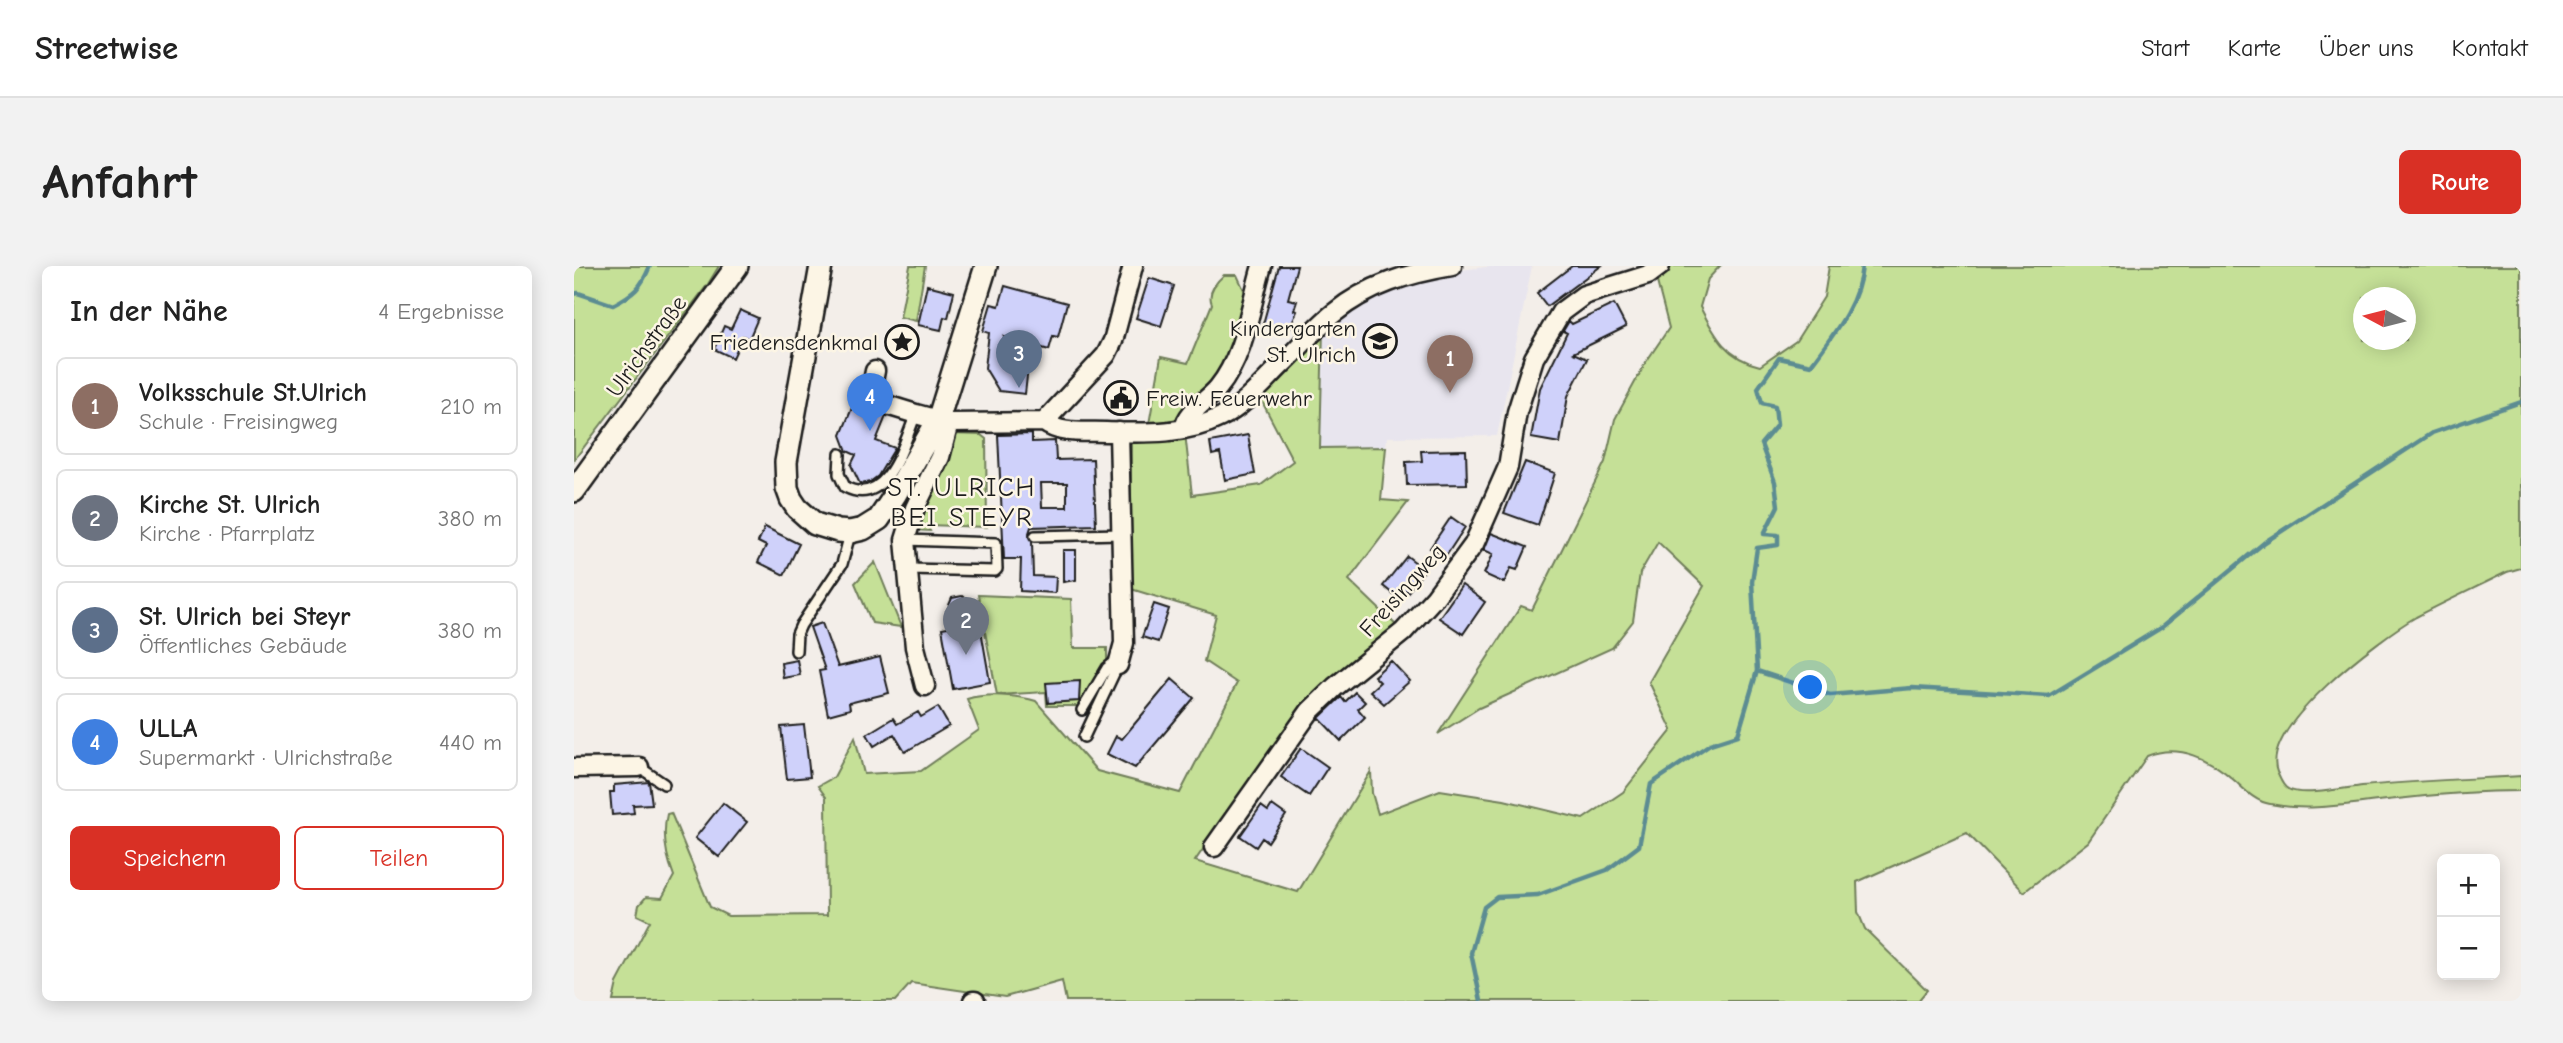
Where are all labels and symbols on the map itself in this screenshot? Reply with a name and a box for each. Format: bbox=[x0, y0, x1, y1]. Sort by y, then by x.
north arrow bbox=[2353, 287, 2416, 350]
street label: Ulrichstraße bbox=[601, 290, 692, 402]
place label: Kindergarten St. Ulrich bbox=[1230, 315, 1356, 368]
school or university icon: Kindergarten St. Ulrich bbox=[1361, 322, 1399, 360]
place icon: Friedensdenkmal bbox=[883, 323, 921, 361]
place label: Friedensdenkmal bbox=[709, 329, 878, 356]
pin: 3 bbox=[996, 330, 1042, 388]
pin: 1 bbox=[1427, 335, 1473, 393]
pin: 4 bbox=[847, 373, 893, 431]
public building icon: Freiw. Feuerwehr bbox=[1102, 379, 1140, 417]
place label: Freiw. Feuerwehr bbox=[1146, 385, 1313, 412]
district label: ST. ULRICH BEI STEYR bbox=[888, 473, 1036, 533]
street label: Freisingweg bbox=[1354, 538, 1451, 642]
pin: 2 bbox=[943, 597, 989, 655]
your location bbox=[1793, 670, 1827, 704]

